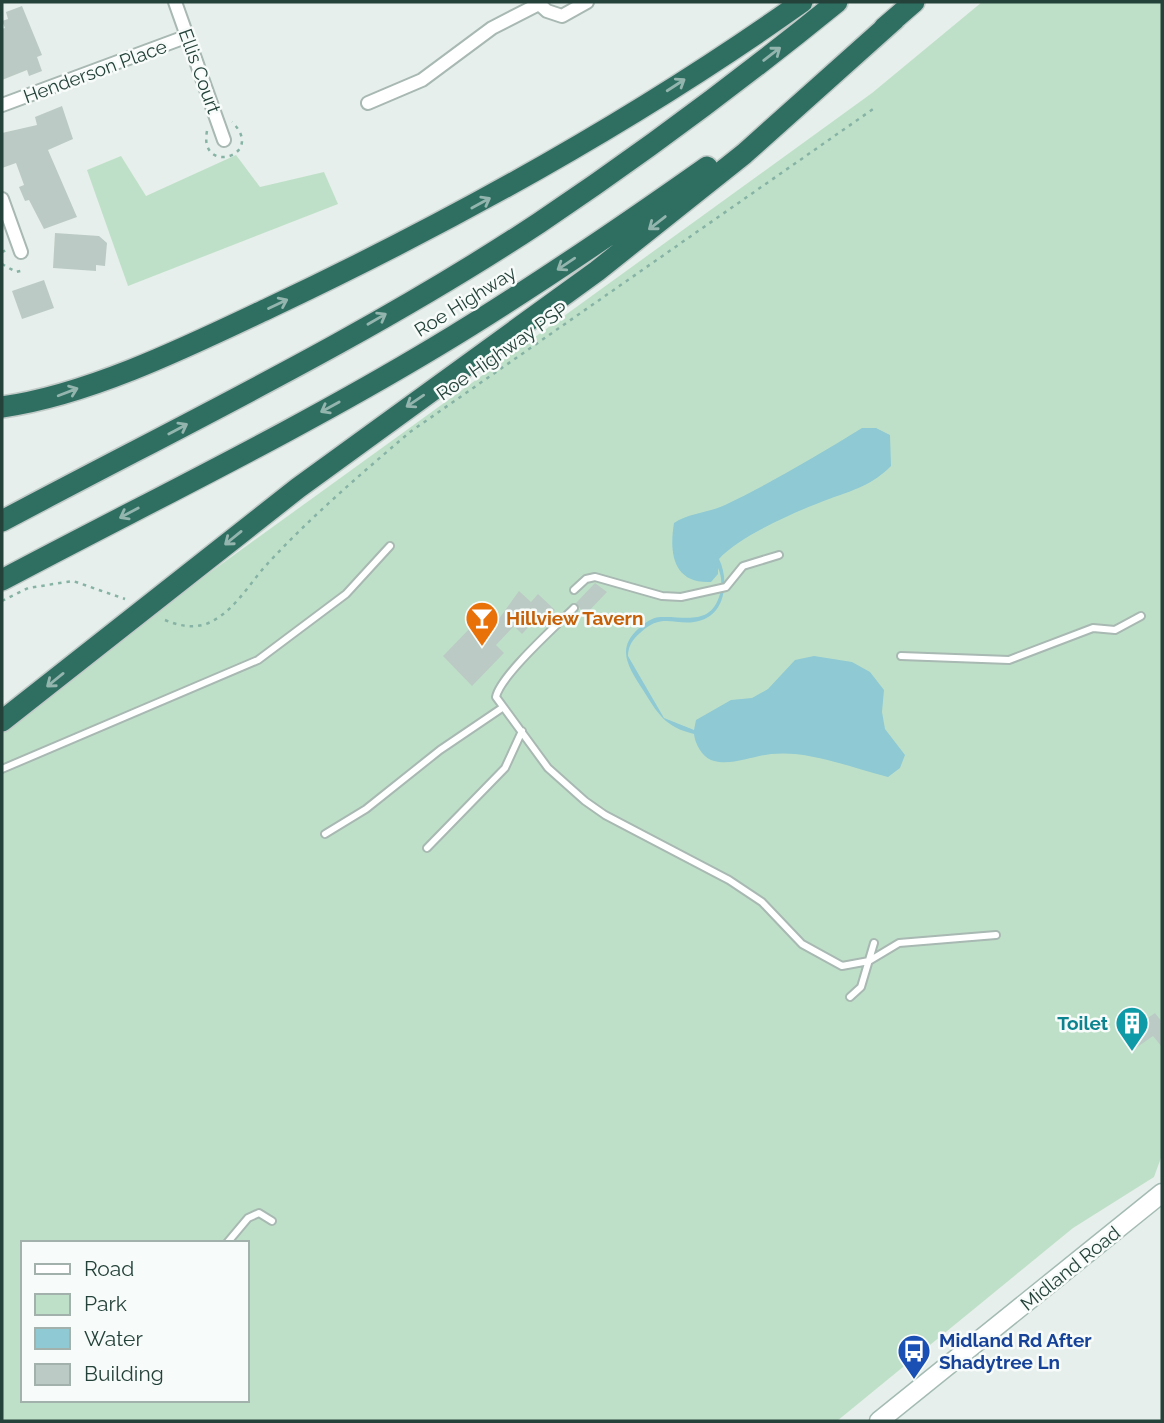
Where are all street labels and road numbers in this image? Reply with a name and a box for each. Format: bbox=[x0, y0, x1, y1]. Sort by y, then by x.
street label: Ellis Court bbox=[174, 26, 226, 117]
street label: Henderson Place bbox=[20, 35, 170, 107]
street label: Roe Highway bbox=[410, 261, 520, 341]
street label: Roe Highway PSP bbox=[432, 297, 572, 405]
street label: Midland Road bbox=[1016, 1221, 1124, 1315]

